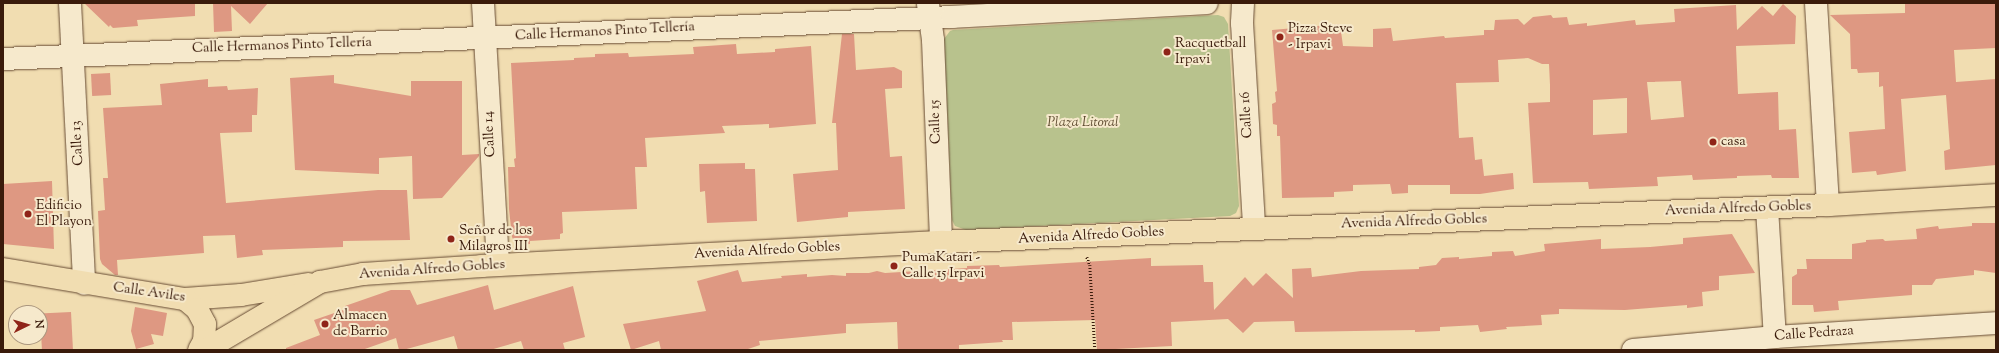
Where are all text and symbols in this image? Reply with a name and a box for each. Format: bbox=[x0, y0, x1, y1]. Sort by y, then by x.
street label: Calle Hermanos Pinto Tellería bbox=[515, 19, 695, 45]
place label: Pizza Steve - Irpavi bbox=[1288, 21, 1353, 54]
marker: Pizza Steve - Irpavi bbox=[1275, 32, 1285, 42]
street label: Calle Hermanos Pinto Tellería bbox=[192, 34, 372, 58]
place label: Racquetball Irpavi bbox=[1175, 36, 1246, 68]
marker: Racquetball Irpavi bbox=[1162, 47, 1172, 57]
street label: Calle 16 bbox=[1237, 91, 1257, 139]
street label: Calle 15 bbox=[927, 100, 945, 144]
street label: Calle 14 bbox=[480, 110, 500, 158]
park label: Plaza Litoral bbox=[1047, 115, 1119, 131]
street label: Calle 13 bbox=[68, 120, 88, 166]
place label: casa bbox=[1721, 134, 1746, 150]
marker: casa bbox=[1708, 137, 1718, 147]
place label: Edificio El Playon bbox=[36, 198, 92, 230]
street label: Avenida Alfredo Gobles bbox=[1665, 198, 1811, 220]
marker: Edificio El Playon bbox=[23, 209, 33, 219]
street label: Avenida Alfredo Gobles bbox=[1341, 211, 1487, 233]
place label: Señor de los Milagros III bbox=[459, 223, 532, 256]
street label: Avenida Alfredo Gobles bbox=[1018, 224, 1164, 248]
marker: Señor de los Milagros III bbox=[446, 234, 456, 244]
street label: Avenida Alfredo Gobles bbox=[694, 239, 840, 263]
place label: PumaKatari - Calle 15 Irpavi bbox=[902, 250, 984, 282]
street label: Avenida Alfredo Gobles bbox=[358, 257, 506, 283]
marker: PumaKatari - Calle 15 Irpavi bbox=[889, 261, 899, 271]
street label: Calle Aviles bbox=[112, 280, 186, 306]
north arrow bbox=[8, 305, 48, 345]
place label: Almacen de Barrio bbox=[333, 308, 387, 340]
text: N bbox=[31, 319, 47, 329]
marker: Almacen de Barrio bbox=[320, 319, 330, 329]
street label: Calle Pedraza bbox=[1774, 323, 1854, 345]

